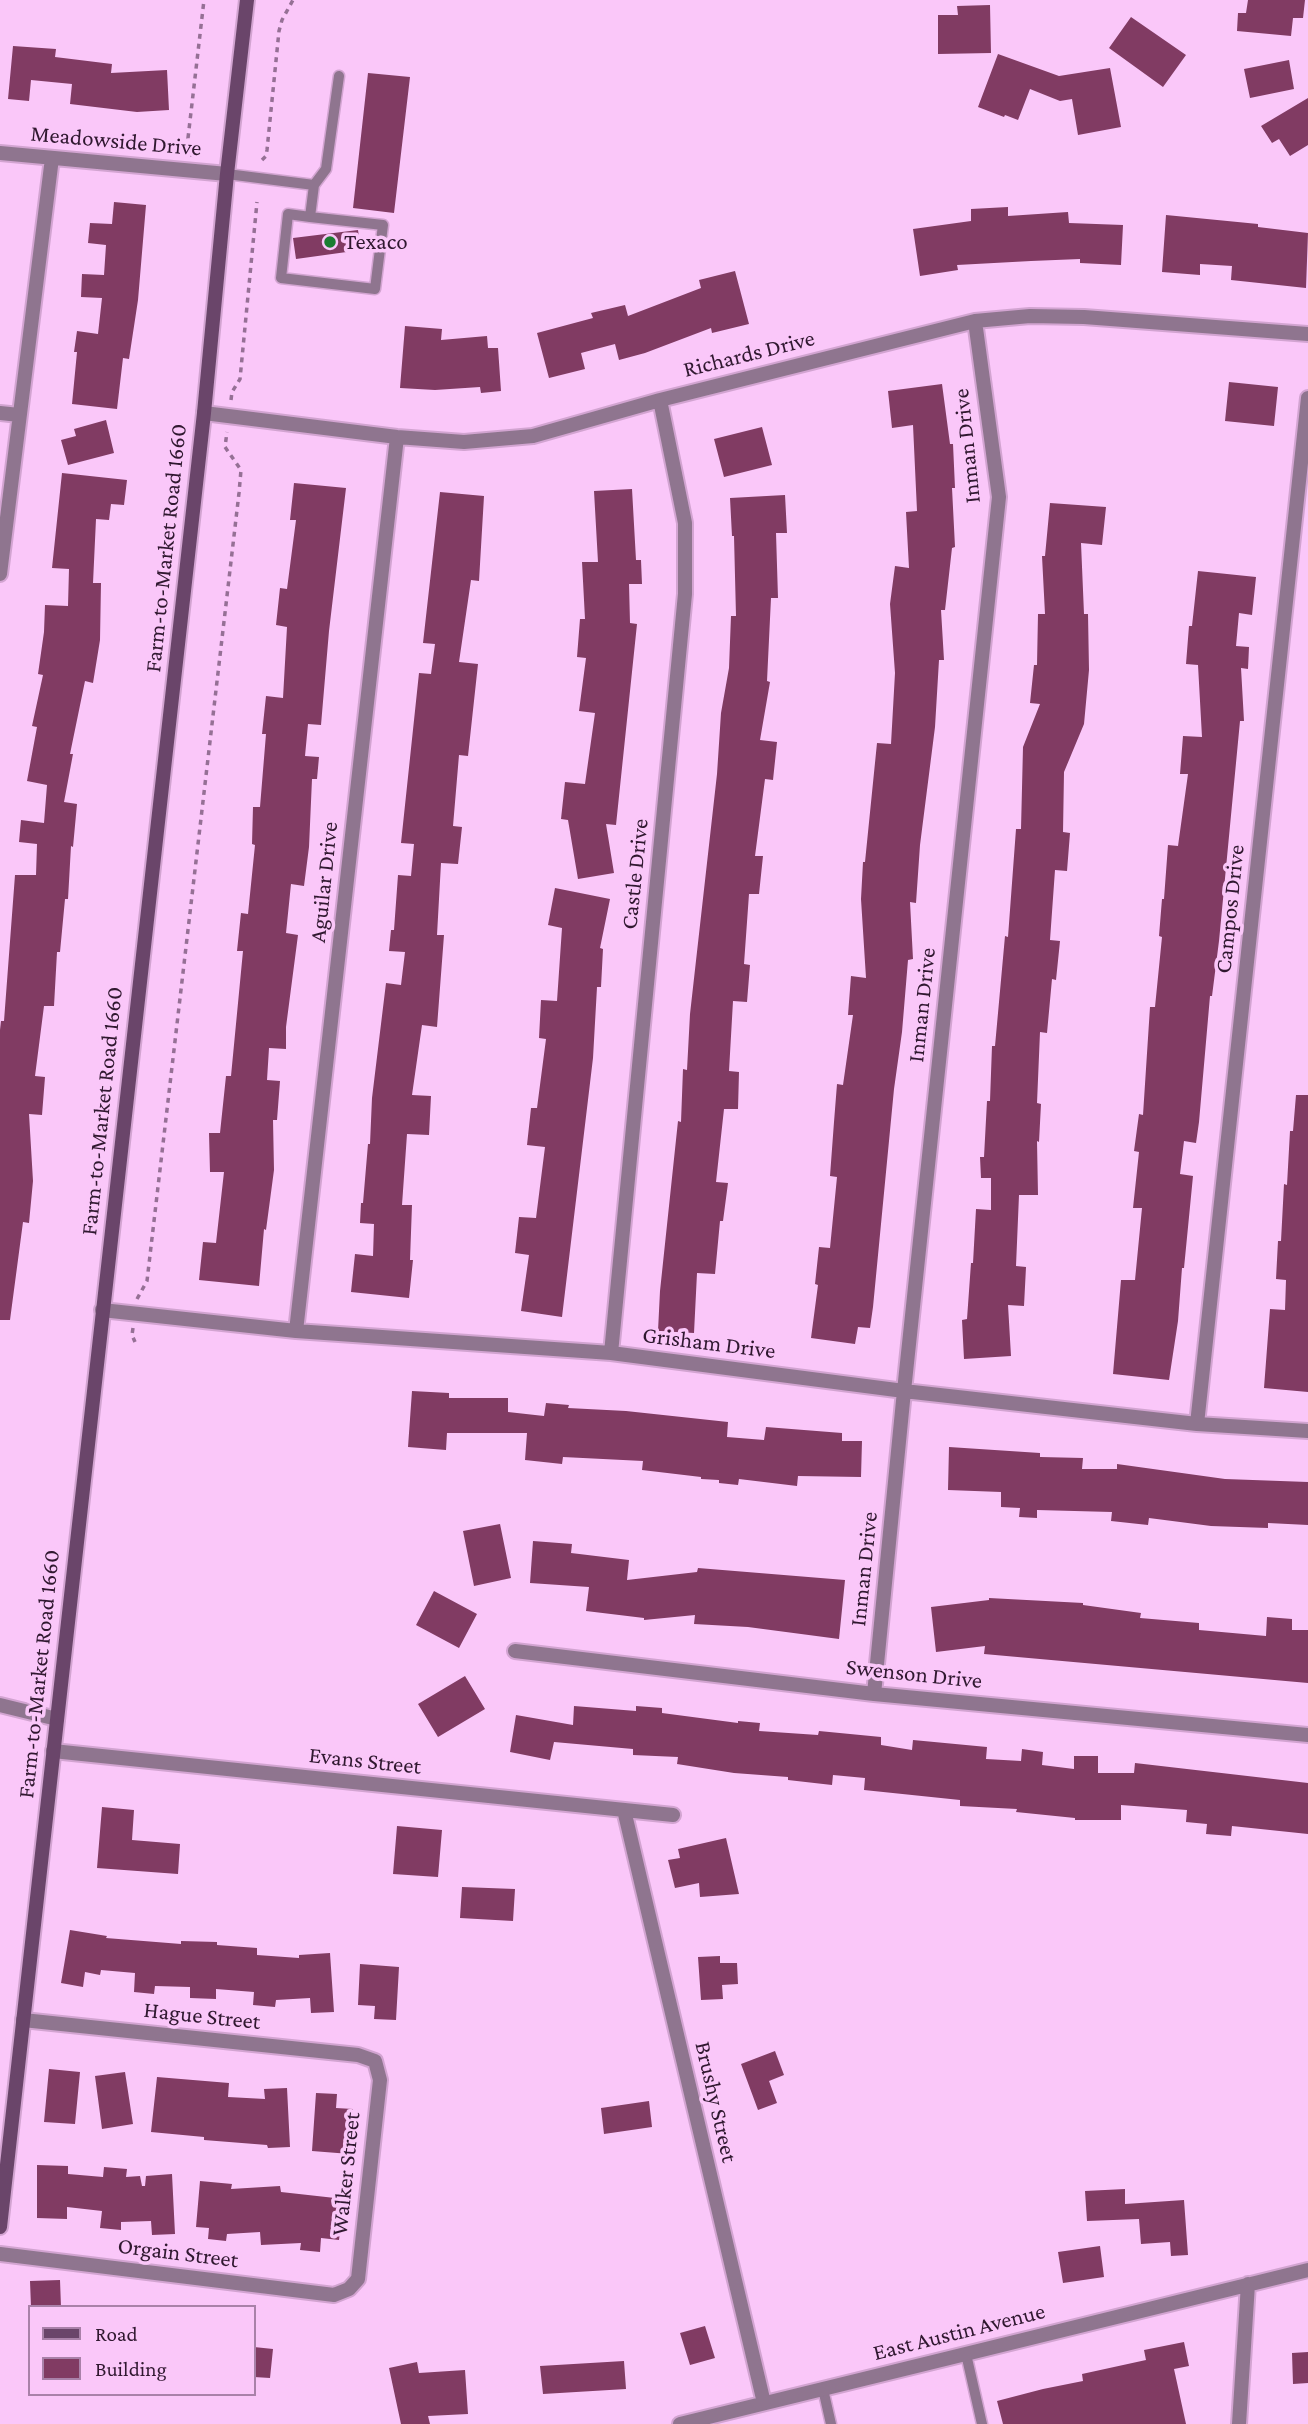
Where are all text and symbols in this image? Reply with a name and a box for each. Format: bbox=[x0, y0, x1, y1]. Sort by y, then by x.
street label: Meadowside Drive bbox=[29, 120, 203, 162]
place label: Texaco bbox=[344, 228, 408, 256]
marker: Texaco bbox=[322, 234, 338, 250]
street label: Richards Drive bbox=[680, 324, 818, 384]
street label: Inman Drive bbox=[947, 387, 987, 505]
street label: Farm-to-Market Road 1660 bbox=[139, 422, 193, 674]
street label: Castle Drive bbox=[615, 817, 655, 931]
street label: Aguilar Drive bbox=[304, 820, 344, 944]
street label: Campos Drive bbox=[1210, 843, 1250, 975]
street label: Inman Drive bbox=[902, 946, 942, 1064]
street label: Farm-to-Market Road 1660 bbox=[75, 985, 129, 1237]
street label: Grisham Drive bbox=[641, 1321, 777, 1365]
street label: Inman Drive bbox=[844, 1510, 884, 1628]
street label: Farm-to-Market Road 1660 bbox=[12, 1548, 66, 1800]
street label: Swenson Drive bbox=[845, 1653, 983, 1695]
street label: Evans Street bbox=[308, 1741, 422, 1781]
street label: Hague Street bbox=[142, 1996, 262, 2036]
street label: Brushy Street bbox=[689, 2039, 743, 2165]
street label: Walker Street bbox=[326, 2111, 366, 2237]
street label: Orgain Street bbox=[116, 2232, 240, 2274]
street label: East Austin Avenue bbox=[870, 2297, 1048, 2367]
legend bbox=[28, 2305, 256, 2396]
text: Road bbox=[95, 2322, 138, 2346]
text: Building bbox=[95, 2357, 167, 2381]

